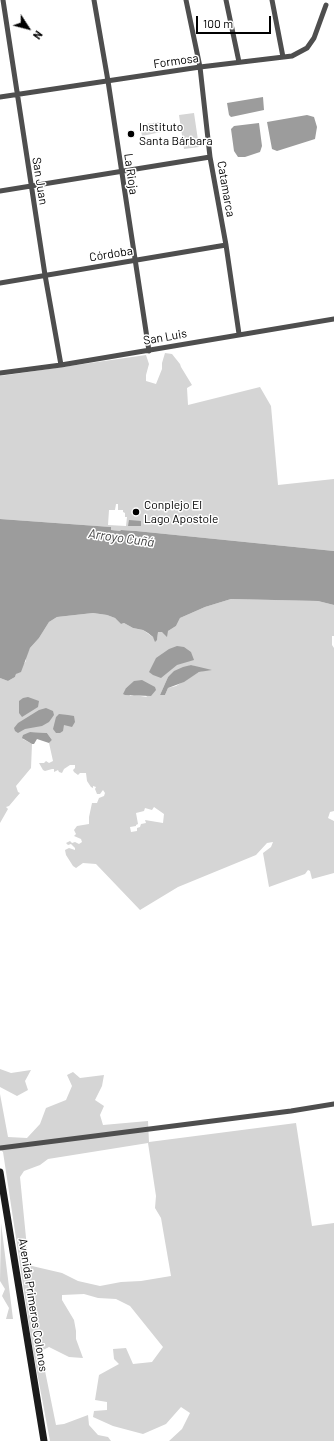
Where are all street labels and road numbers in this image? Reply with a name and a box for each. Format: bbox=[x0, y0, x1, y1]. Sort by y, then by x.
street label: Formosa bbox=[152, 51, 200, 71]
street label: La Rioja bbox=[121, 153, 141, 195]
street label: San Juan bbox=[29, 156, 51, 206]
street label: Catamarca bbox=[214, 160, 238, 218]
street label: Córdoba bbox=[88, 243, 134, 265]
street label: San Luis bbox=[142, 326, 188, 348]
street label: Avenida Primeros Colonos bbox=[15, 1237, 51, 1373]

